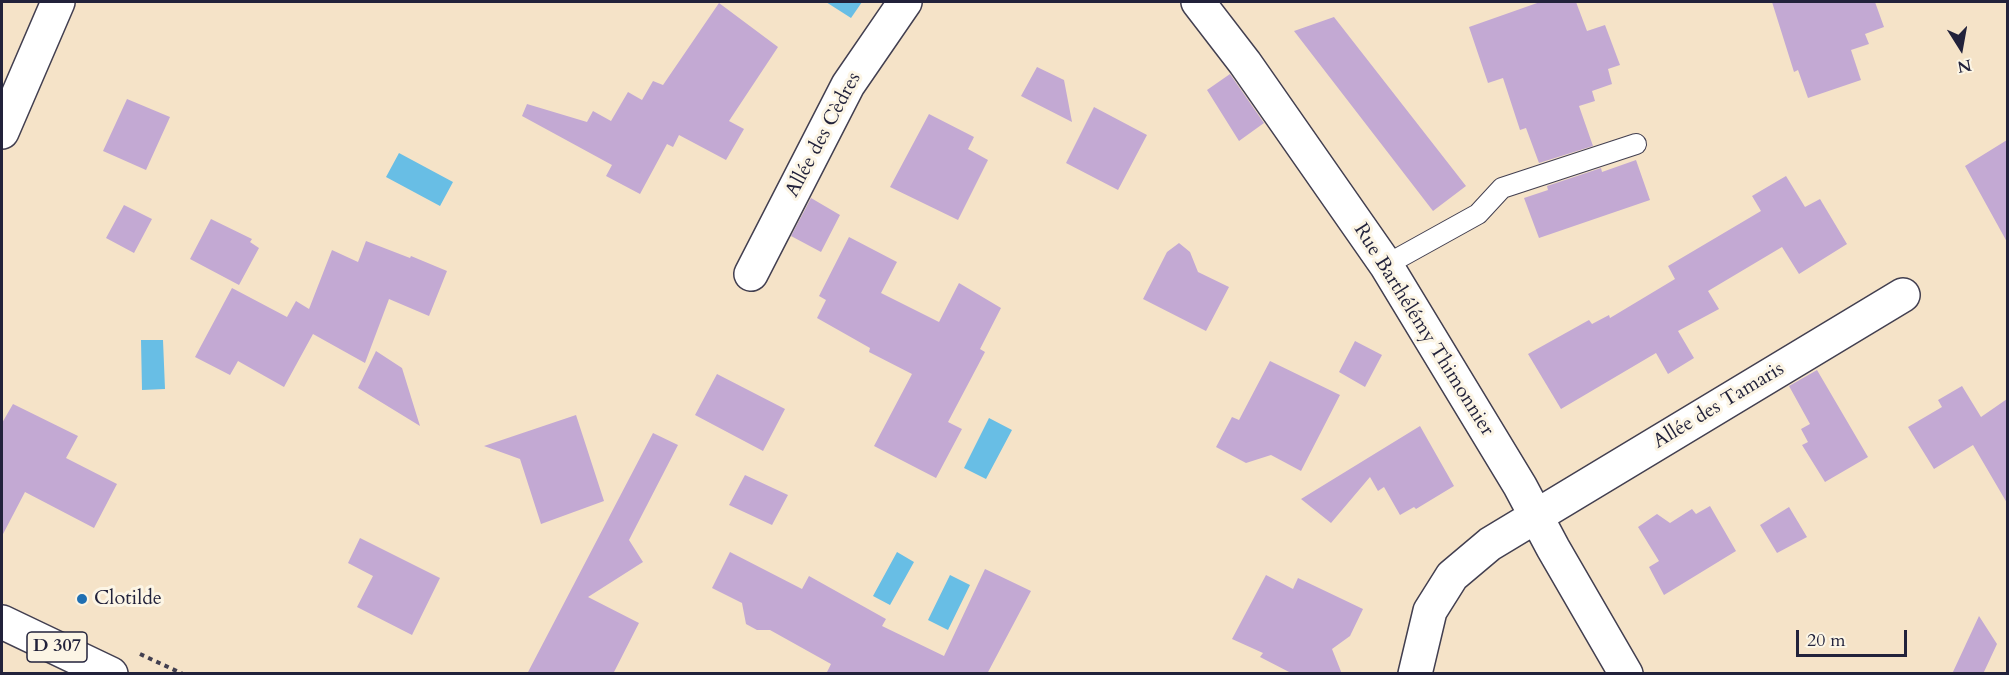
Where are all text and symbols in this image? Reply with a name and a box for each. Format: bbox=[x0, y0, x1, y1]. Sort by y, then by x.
north arrow bbox=[1931, 18, 1991, 78]
text: N bbox=[1956, 54, 1973, 78]
street label: Allée des Cèdres bbox=[781, 69, 867, 201]
street label: Rue Barthélémy Thimonnier bbox=[1348, 219, 1498, 441]
street label: Allée des Tamaris bbox=[1649, 358, 1789, 454]
place label: Clotilde bbox=[94, 587, 162, 611]
marker: Clotilde bbox=[75, 592, 89, 606]
scale bar bbox=[1799, 618, 1910, 656]
text: 20 m bbox=[1807, 628, 1846, 653]
road number: D 307 bbox=[27, 632, 87, 662]

